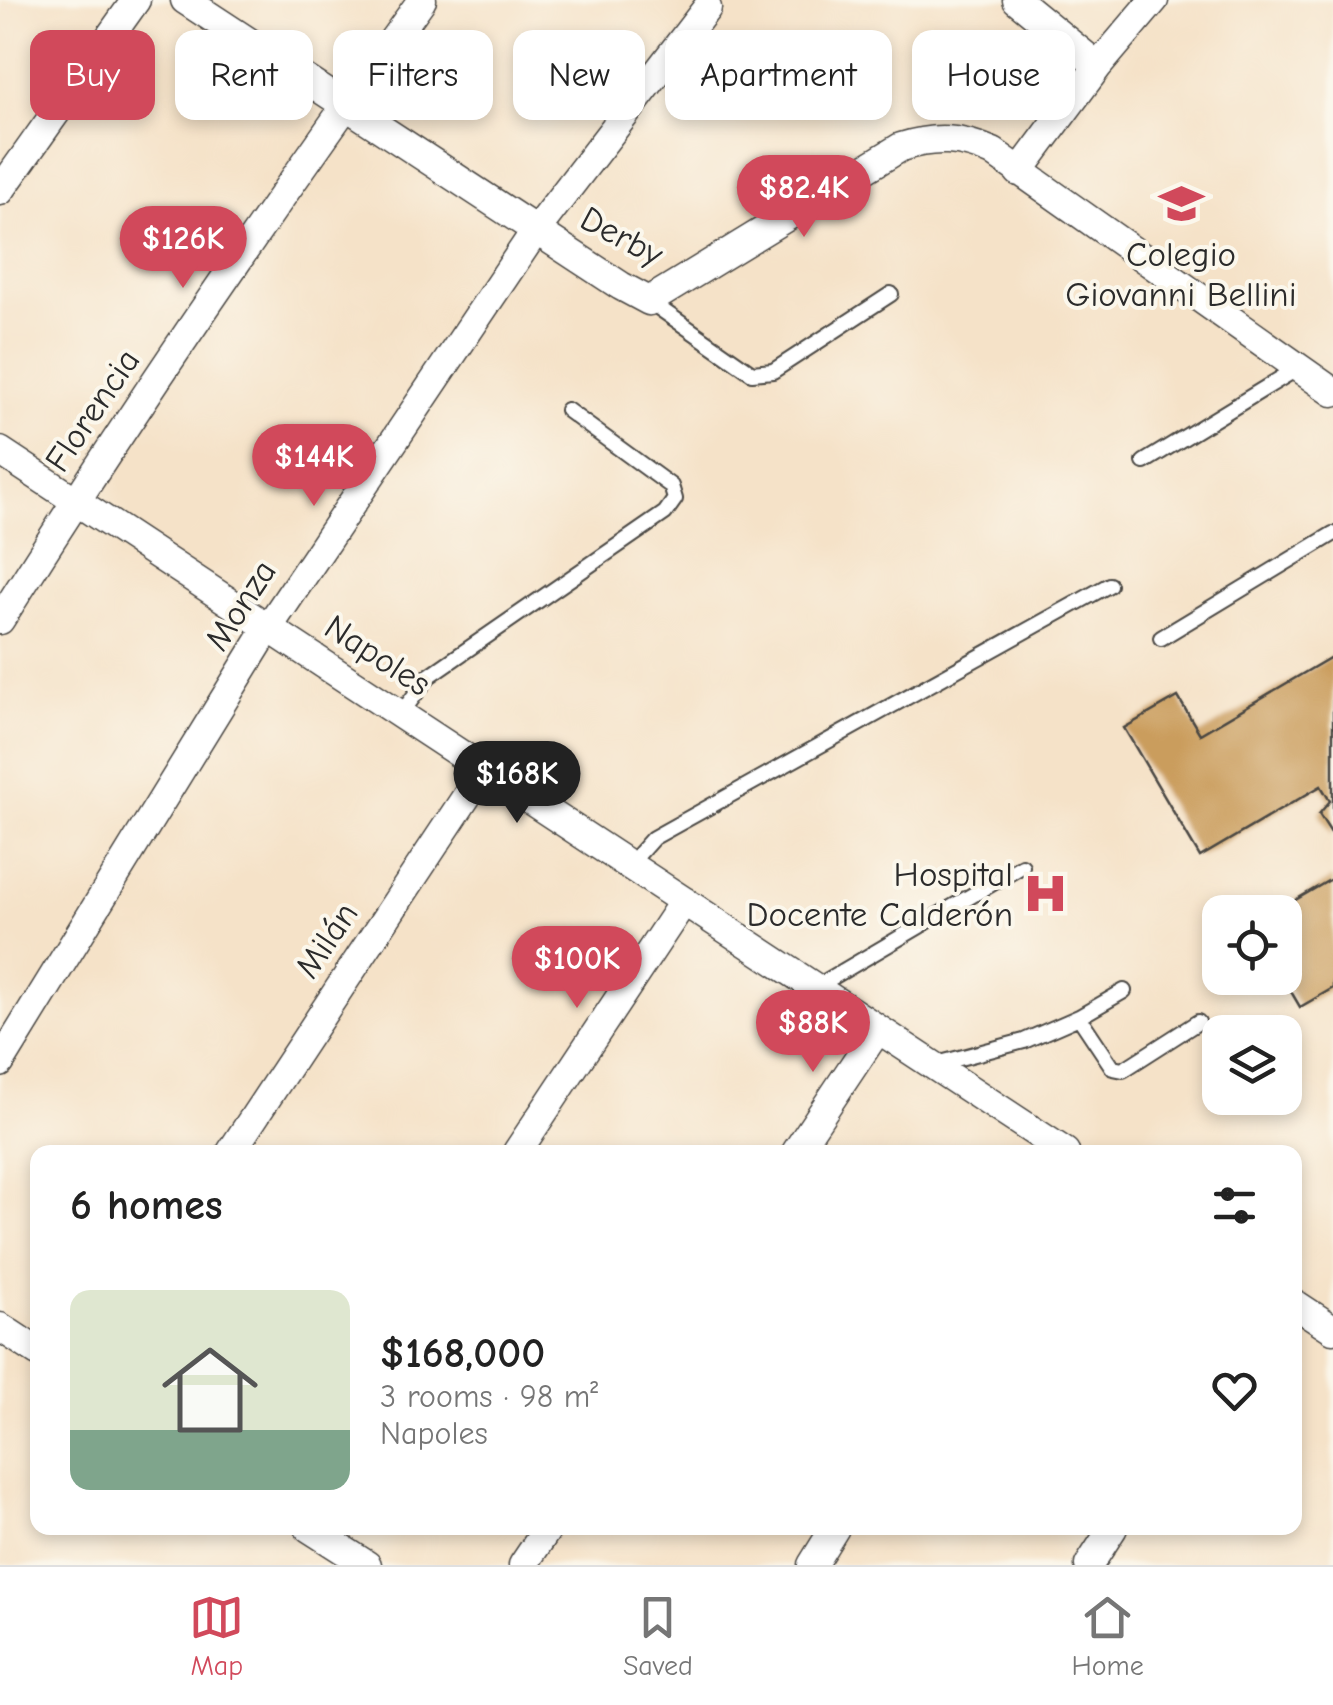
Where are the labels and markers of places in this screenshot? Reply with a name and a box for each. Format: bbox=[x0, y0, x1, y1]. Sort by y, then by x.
pin: $82.4K bbox=[723, 155, 885, 240]
school or university icon: Colegio Giovanni Bellini bbox=[1157, 180, 1205, 228]
pin: $126K bbox=[113, 206, 253, 291]
place label: Colegio Giovanni Bellini bbox=[1065, 234, 1297, 315]
pin: $144K bbox=[244, 424, 384, 509]
pin: $168K bbox=[447, 741, 587, 826]
place label: Hospital Docente Calderón bbox=[746, 854, 1013, 935]
hospital icon: Hospital Docente Calderón bbox=[1022, 870, 1070, 918]
pin: $100K bbox=[507, 926, 647, 1011]
pin: $88K bbox=[754, 990, 872, 1075]

